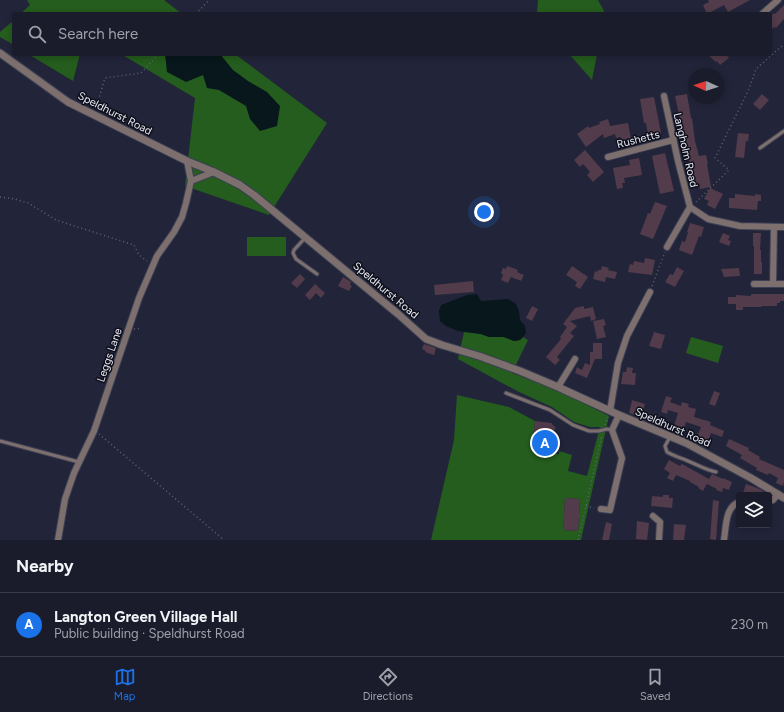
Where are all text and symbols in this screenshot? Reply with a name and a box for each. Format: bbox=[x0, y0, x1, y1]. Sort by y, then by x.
search box bbox=[12, 12, 772, 56]
icon: search bbox=[26, 23, 48, 45]
text: Search here bbox=[58, 25, 138, 43]
north arrow bbox=[688, 68, 724, 104]
street label: Speldhurst Road bbox=[76, 89, 154, 138]
street label: Langholm Road bbox=[671, 111, 700, 189]
street label: Rushetts bbox=[615, 128, 661, 151]
your location bbox=[474, 202, 494, 222]
street label: Speldhurst Road bbox=[350, 259, 421, 322]
street label: Leggs Lane bbox=[94, 327, 125, 384]
street label: Speldhurst Road bbox=[633, 405, 713, 450]
pin: A bbox=[532, 428, 558, 458]
map controls bbox=[736, 492, 772, 528]
button: layers bbox=[736, 492, 772, 528]
text: Nearby bbox=[16, 556, 74, 576]
text: Langton Green Village Hall bbox=[54, 608, 237, 626]
text: A bbox=[24, 617, 34, 632]
text: 230 m bbox=[731, 617, 768, 632]
text: Public building · Speldhurst Road bbox=[54, 626, 245, 641]
tab: Map bbox=[114, 666, 136, 703]
tab: Directions bbox=[363, 666, 413, 703]
tab: Saved bbox=[640, 666, 670, 703]

